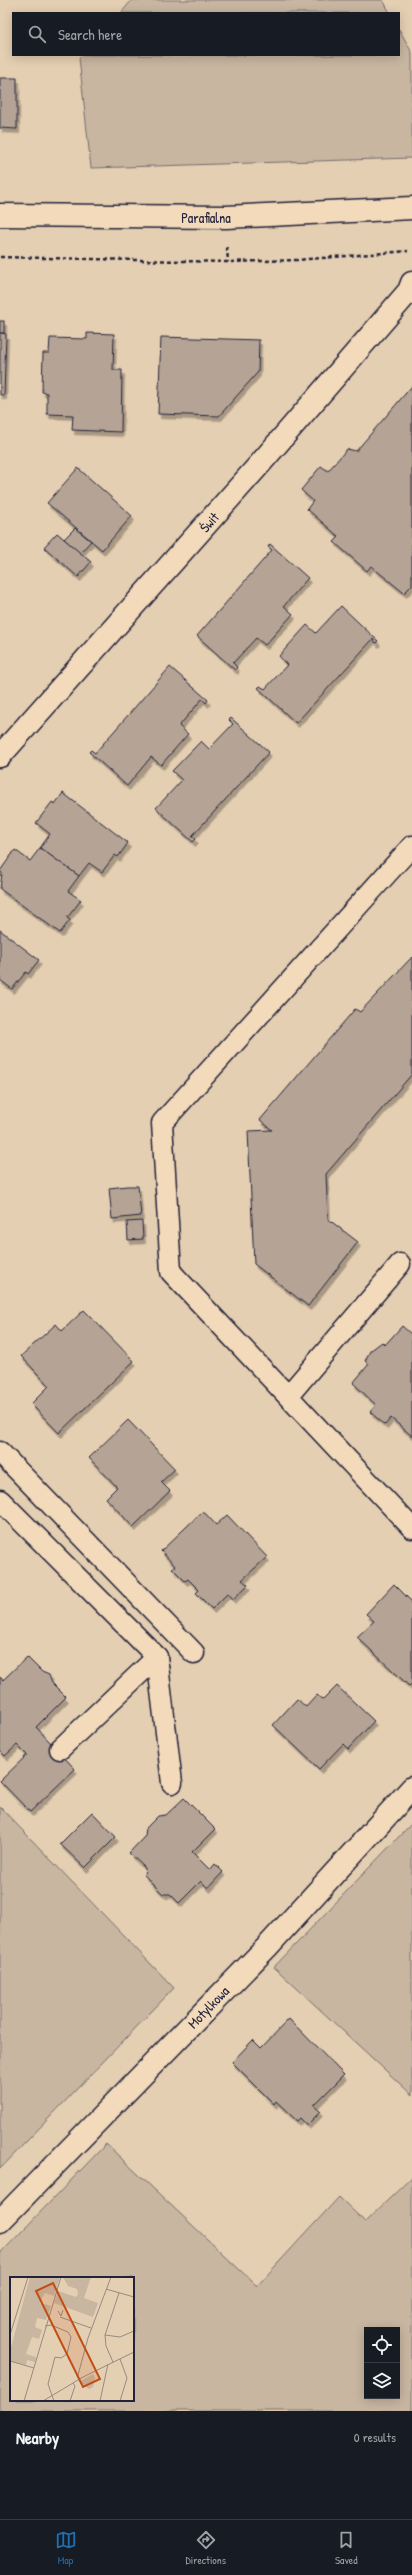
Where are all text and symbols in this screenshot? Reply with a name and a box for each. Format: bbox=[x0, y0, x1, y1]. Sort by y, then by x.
search box bbox=[12, 12, 400, 56]
icon: search bbox=[26, 23, 48, 45]
text: Search here bbox=[58, 24, 122, 45]
street label: Parafialna bbox=[181, 208, 231, 227]
street label: Świt bbox=[195, 508, 223, 536]
street label: Motylkowa bbox=[183, 1981, 234, 2033]
inset map bbox=[10, 2277, 134, 2401]
map controls bbox=[364, 2327, 400, 2399]
button: locate bbox=[364, 2327, 400, 2363]
button: layers bbox=[364, 2363, 400, 2399]
text: Nearby bbox=[16, 2426, 59, 2449]
text: 0 results bbox=[354, 2428, 396, 2446]
tab: Map bbox=[55, 2529, 77, 2567]
tab: Directions bbox=[186, 2529, 226, 2567]
tab: Saved bbox=[335, 2529, 357, 2567]

